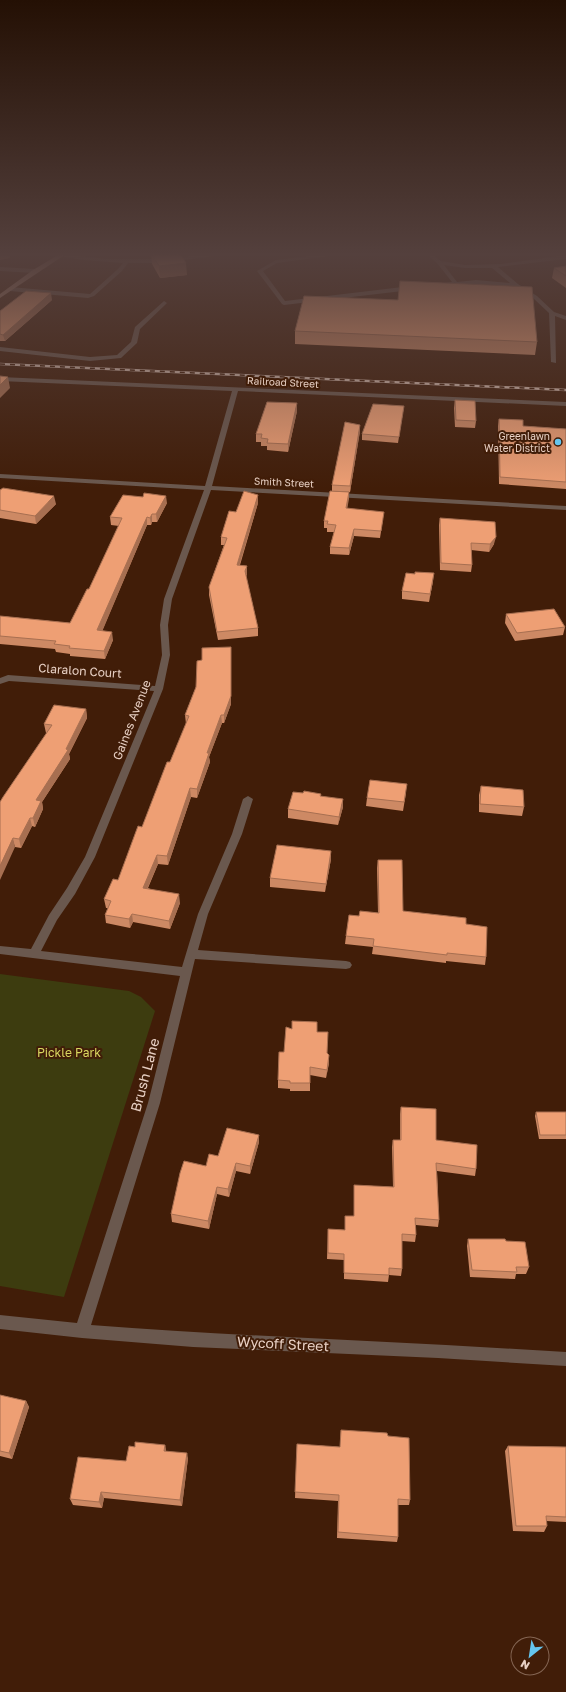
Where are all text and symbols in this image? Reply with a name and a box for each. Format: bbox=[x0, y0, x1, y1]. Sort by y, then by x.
street label: Railroad Street bbox=[247, 374, 319, 390]
place label: Greenlawn Water District bbox=[484, 430, 550, 454]
marker: Greenlawn Water District bbox=[553, 437, 563, 447]
street label: Smith Street bbox=[254, 474, 314, 490]
street label: Claralon Court bbox=[38, 660, 123, 681]
street label: Gaines Avenue bbox=[109, 678, 154, 762]
street label: Brush Lane bbox=[127, 1036, 163, 1114]
park label: Pickle Park bbox=[37, 1045, 101, 1060]
street label: Wycoff Street bbox=[237, 1333, 330, 1354]
north arrow bbox=[510, 1636, 550, 1676]
text: N bbox=[518, 1657, 532, 1673]

